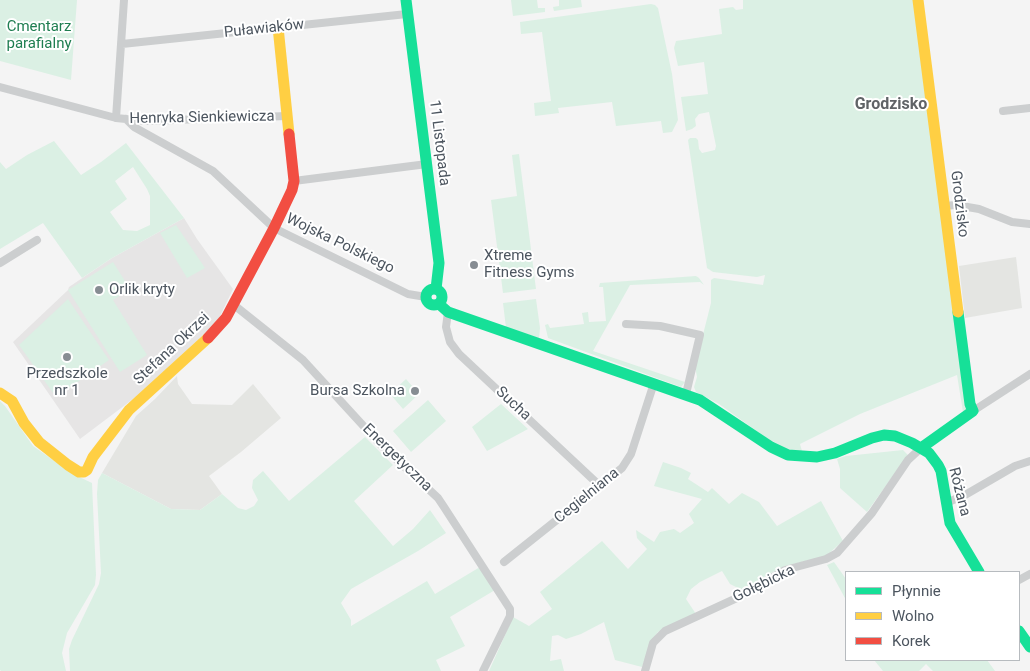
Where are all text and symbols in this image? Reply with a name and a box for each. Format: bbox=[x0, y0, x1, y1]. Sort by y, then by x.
street label: Puławiaków bbox=[223, 16, 305, 42]
park label: Cmentarz parafialny bbox=[6, 18, 72, 53]
district label: Grodzisko bbox=[855, 95, 927, 115]
street label: 11 Listopada bbox=[425, 99, 453, 187]
street label: Henryka Sienkiewicza bbox=[129, 108, 275, 128]
street label: Grodzisko bbox=[946, 170, 972, 238]
street label: Wojska Polskiego bbox=[283, 210, 397, 278]
place label: Xtreme Fitness Gyms bbox=[484, 247, 574, 282]
marker: Xtreme Fitness Gyms bbox=[468, 259, 480, 271]
place label: Orlik kryty bbox=[109, 281, 175, 299]
marker: Orlik kryty bbox=[93, 284, 105, 296]
street label: Stefana Okrzei bbox=[130, 309, 214, 389]
marker: Przedszkole nr 1 bbox=[61, 351, 73, 363]
place label: Przedszkole nr 1 bbox=[26, 365, 108, 400]
place label: Bursa Szkolna bbox=[310, 382, 405, 400]
street label: Sucha bbox=[492, 383, 534, 425]
marker: Bursa Szkolna bbox=[409, 385, 421, 397]
street label: Energetyczna bbox=[358, 420, 436, 496]
street label: Cegielniana bbox=[551, 464, 623, 528]
street label: Różana bbox=[944, 466, 974, 518]
street label: Gołębicka bbox=[730, 561, 798, 607]
legend bbox=[845, 571, 1020, 661]
text: Płynnie bbox=[892, 582, 941, 600]
text: Wolno bbox=[892, 607, 934, 625]
text: Korek bbox=[892, 632, 930, 650]

